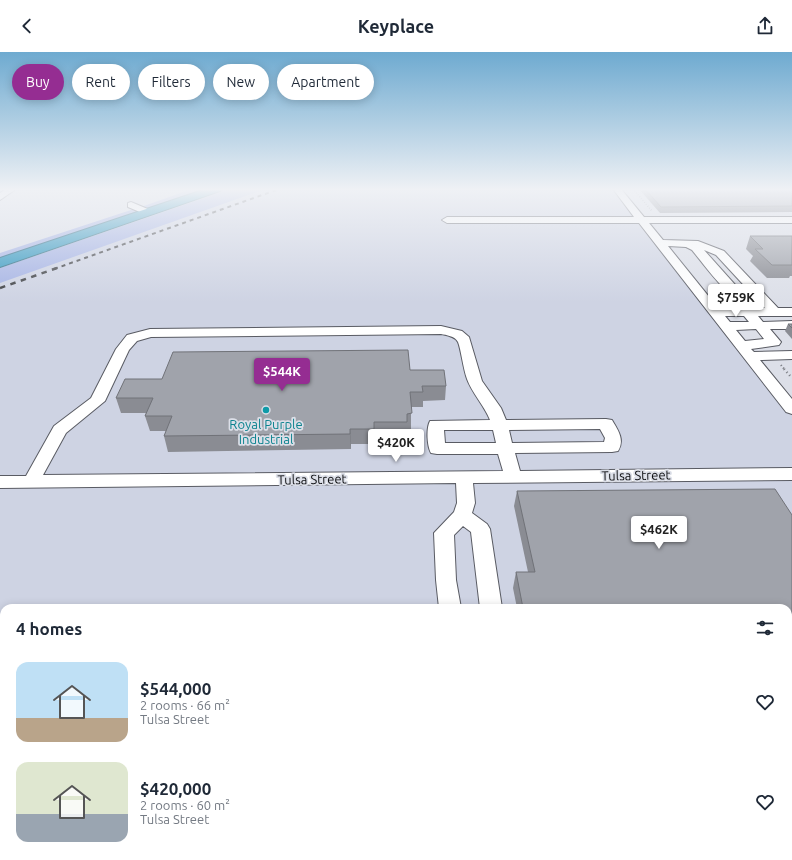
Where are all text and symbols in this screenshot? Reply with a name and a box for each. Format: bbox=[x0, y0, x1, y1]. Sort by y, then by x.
icon: back bbox=[16, 15, 38, 37]
icon: share bbox=[754, 15, 776, 37]
text: Keyplace bbox=[358, 16, 434, 36]
chip: Buy bbox=[12, 64, 64, 100]
chip: Rent bbox=[72, 64, 130, 100]
chip: Filters bbox=[138, 64, 205, 100]
chip: New bbox=[213, 64, 269, 100]
chip: Apartment bbox=[277, 64, 374, 100]
pin: $759K bbox=[708, 284, 764, 318]
text: $759K bbox=[717, 290, 755, 304]
pin: $544K bbox=[254, 358, 310, 392]
text: $544K bbox=[263, 364, 301, 378]
marker: Royal Purple Industrial bbox=[261, 405, 271, 415]
place label: Royal Purple Industrial bbox=[229, 417, 303, 446]
pin: $420K bbox=[368, 429, 424, 463]
text: $420K bbox=[377, 435, 415, 449]
street label: Tulsa Street bbox=[601, 467, 671, 483]
street label: Tulsa Street bbox=[277, 471, 347, 487]
pin: $462K bbox=[631, 516, 687, 550]
text: $462K bbox=[640, 522, 678, 536]
icon: filters bbox=[754, 617, 776, 639]
text: 4 homes bbox=[16, 619, 82, 638]
icon: home bbox=[48, 678, 96, 726]
text: $544,000 bbox=[140, 679, 211, 698]
icon: heart bbox=[754, 691, 776, 713]
text: 2 rooms · 66 m² bbox=[140, 698, 230, 712]
text: Tulsa Street bbox=[140, 712, 209, 726]
icon: home bbox=[48, 778, 96, 826]
text: $420,000 bbox=[140, 779, 211, 798]
icon: heart bbox=[754, 791, 776, 813]
text: 2 rooms · 60 m² bbox=[140, 798, 230, 812]
text: Tulsa Street bbox=[140, 812, 209, 826]

